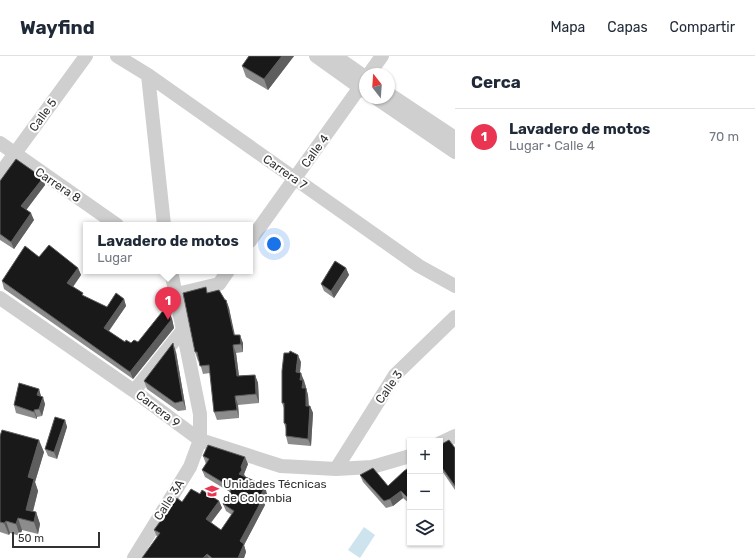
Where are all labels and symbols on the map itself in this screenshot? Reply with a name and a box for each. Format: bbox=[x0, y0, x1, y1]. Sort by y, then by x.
north arrow bbox=[359, 68, 395, 104]
street label: Calle 5 bbox=[26, 96, 60, 134]
street label: Calle 4 bbox=[298, 131, 332, 170]
street label: Carrera 7 bbox=[260, 152, 310, 192]
street label: Carrera 8 bbox=[33, 165, 83, 205]
your location bbox=[264, 234, 284, 254]
pin: 1 bbox=[155, 287, 181, 320]
street label: Calle 3 bbox=[373, 368, 405, 406]
street label: Carrera 9 bbox=[133, 388, 183, 430]
street label: Calle 3A bbox=[151, 477, 187, 523]
place label: Unidades Técnicas de Colombia bbox=[223, 477, 327, 505]
school or university icon: Unidades Técnicas de Colombia bbox=[204, 483, 220, 499]
scale bar bbox=[12, 530, 100, 549]

